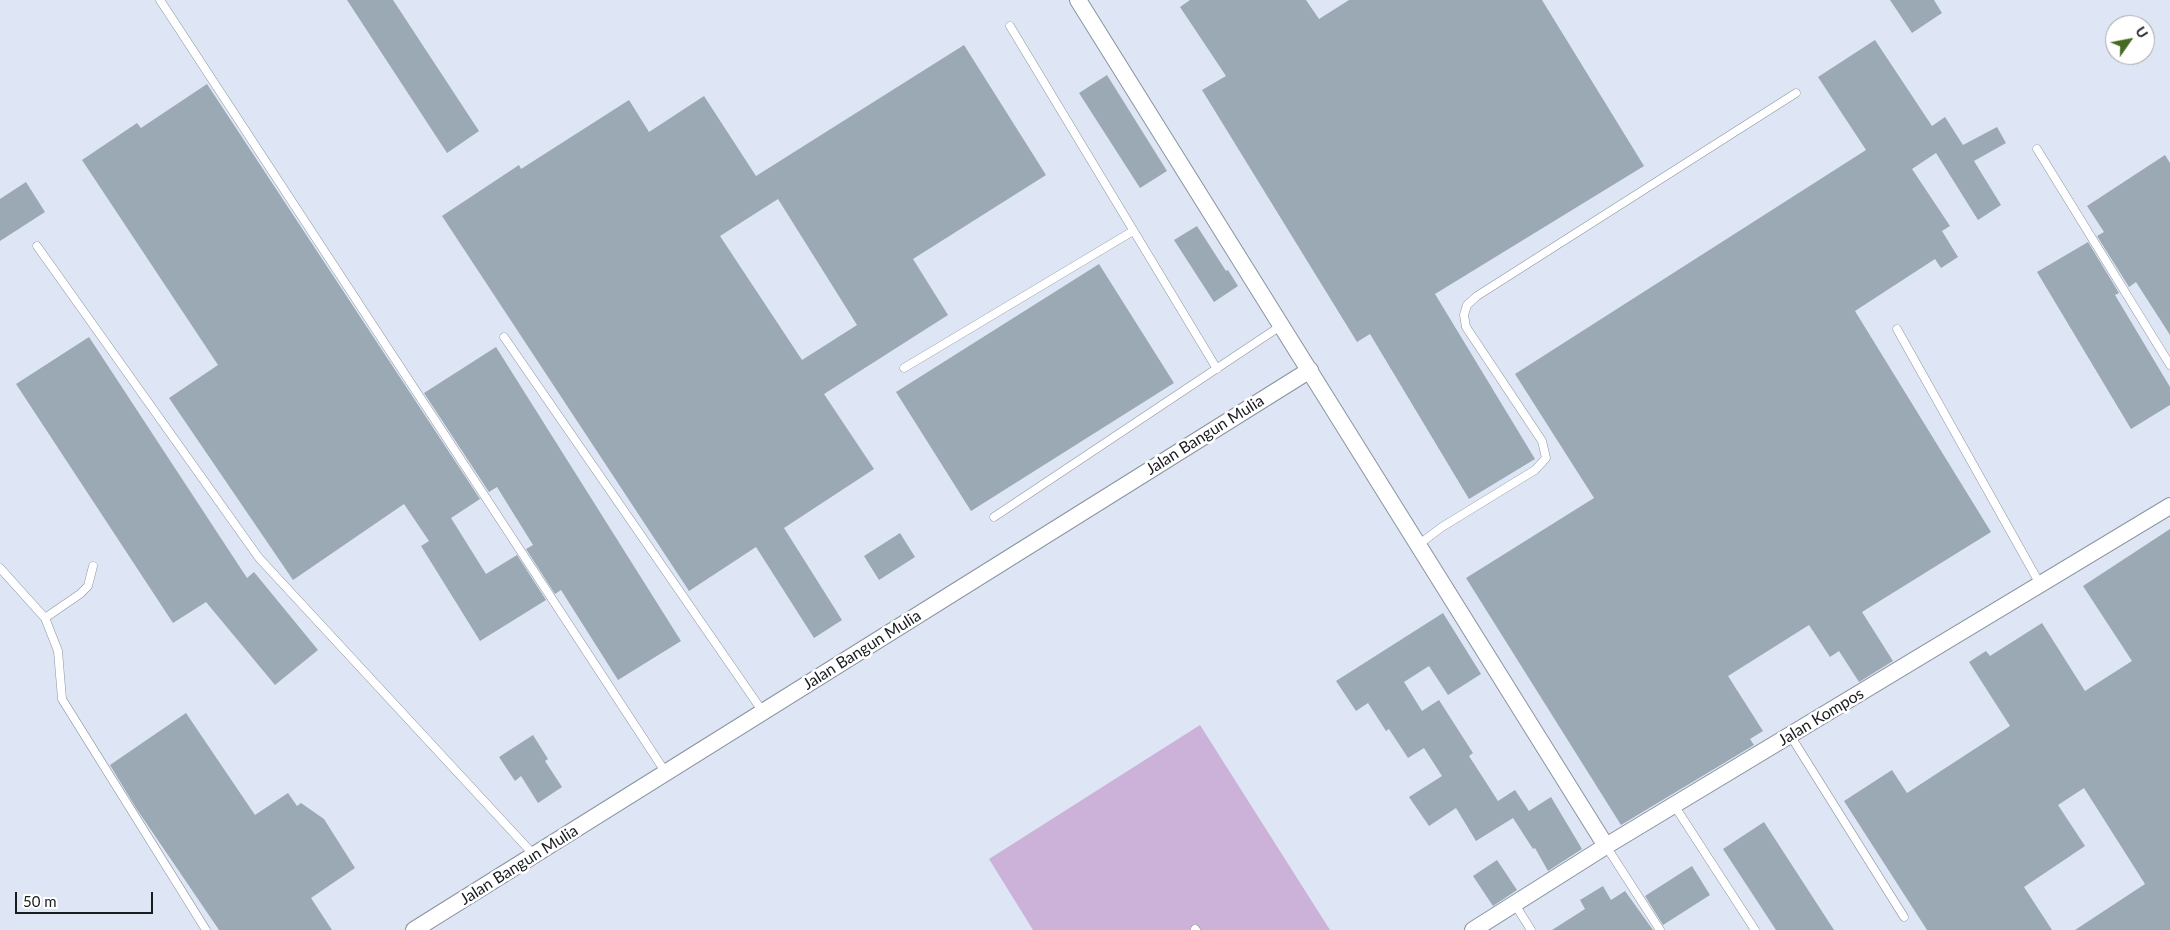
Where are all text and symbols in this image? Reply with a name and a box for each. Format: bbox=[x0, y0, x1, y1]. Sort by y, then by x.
north arrow bbox=[2105, 15, 2155, 65]
text: U bbox=[2132, 23, 2152, 41]
street label: Jalan Bangun Mulia bbox=[1142, 391, 1268, 479]
street label: Jalan Bangun Mulia bbox=[799, 606, 925, 694]
street label: Jalan Kompos bbox=[1775, 684, 1867, 750]
street label: Jalan Bangun Mulia bbox=[456, 821, 582, 909]
scale bar bbox=[18, 882, 155, 914]
text: 50 m bbox=[23, 892, 57, 910]

